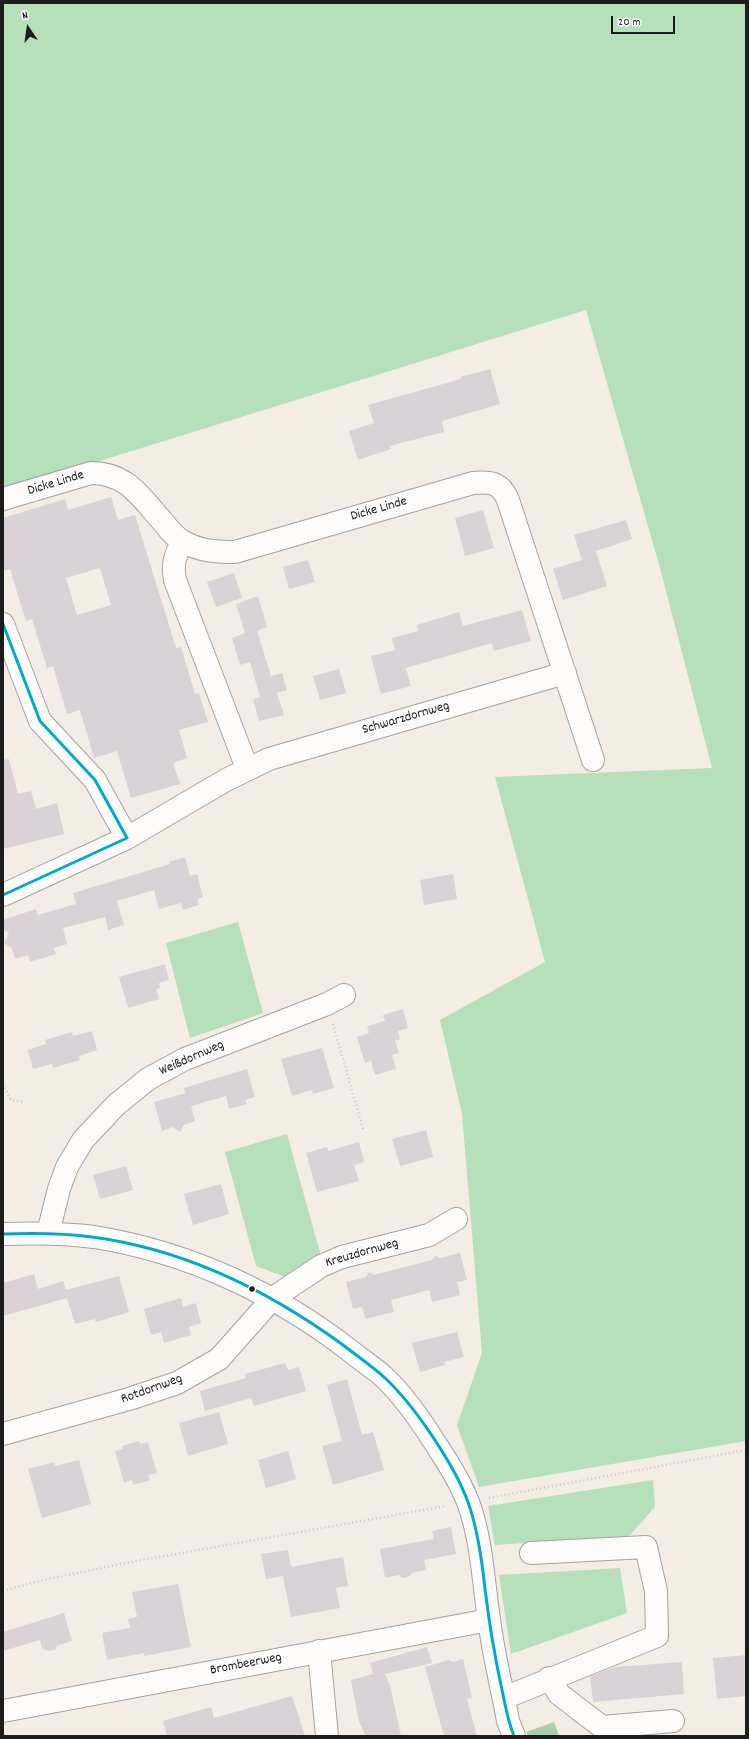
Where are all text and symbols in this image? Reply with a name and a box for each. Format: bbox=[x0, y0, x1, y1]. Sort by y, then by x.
north arrow bbox=[8, 8, 48, 48]
text: N bbox=[21, 8, 30, 25]
scale bar bbox=[613, 8, 677, 34]
text: 20 m bbox=[618, 14, 641, 31]
street label: Dicke Linde bbox=[26, 467, 86, 501]
street label: Dicke Linde bbox=[349, 494, 409, 526]
street label: Schwarzdornweg bbox=[360, 699, 452, 739]
street label: Weißdornweg bbox=[157, 1037, 227, 1081]
street label: Kreuzdornweg bbox=[324, 1236, 400, 1272]
unlabelled marker bbox=[247, 1284, 257, 1294]
street label: Rotdornweg bbox=[119, 1371, 185, 1409]
street label: Brombeerweg bbox=[209, 1650, 283, 1680]

